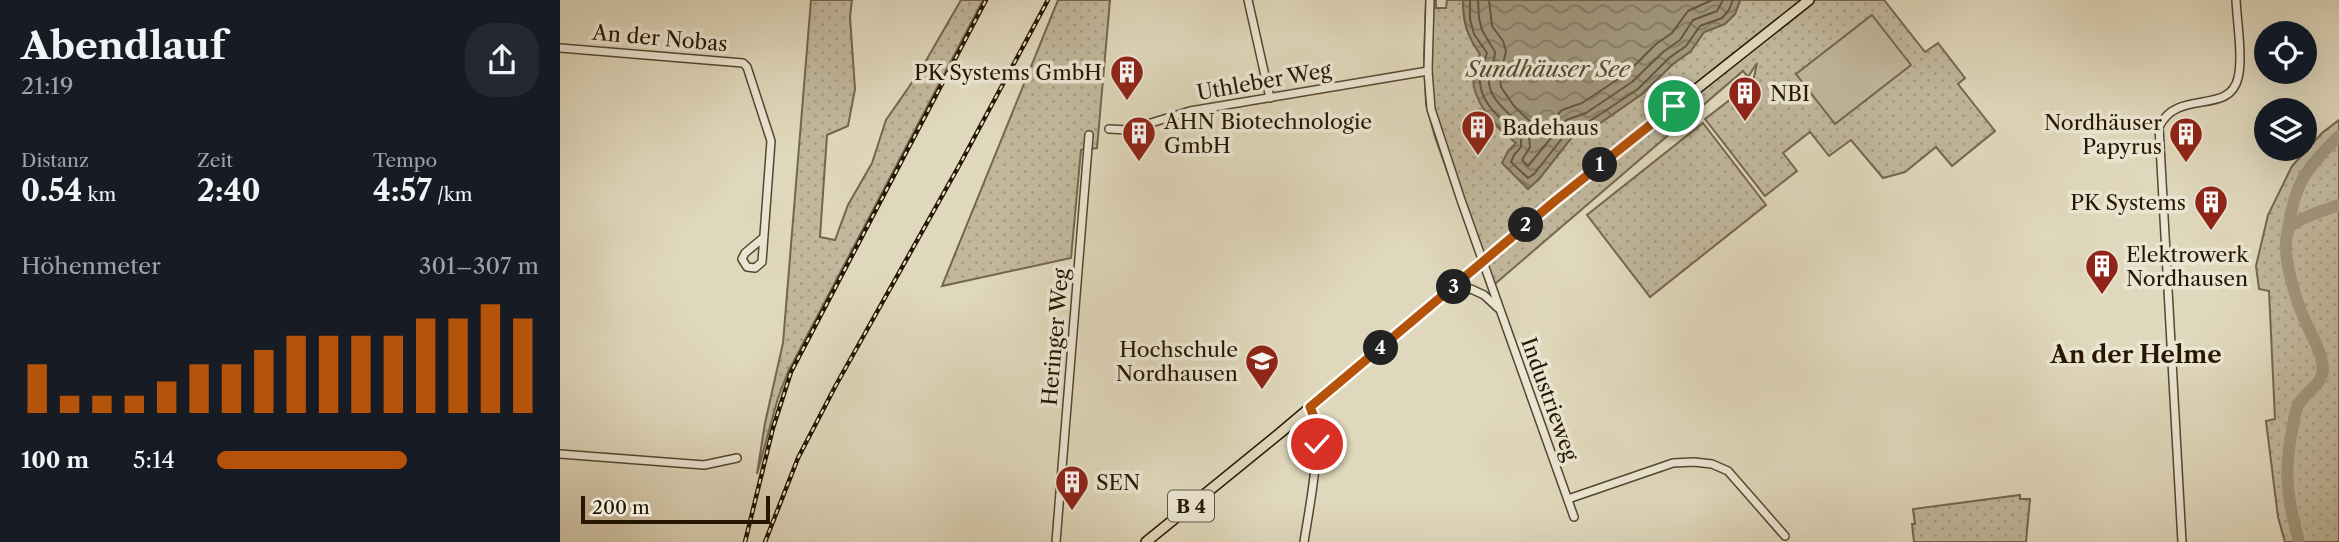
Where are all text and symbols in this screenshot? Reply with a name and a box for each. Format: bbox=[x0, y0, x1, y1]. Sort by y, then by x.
street label: An der Nobas bbox=[590, 20, 729, 56]
map controls bbox=[2254, 21, 2317, 161]
button: locate bbox=[2254, 21, 2317, 84]
text: Abendlauf bbox=[21, 22, 226, 69]
button: share bbox=[465, 23, 539, 97]
building icon: PK Systems GmbH bbox=[1108, 53, 1146, 102]
water label: Sundhäuser See bbox=[1464, 55, 1631, 83]
street label: Uthleber Weg bbox=[1195, 57, 1334, 105]
place label: PK Systems GmbH bbox=[914, 60, 1102, 85]
text: 21:19 bbox=[21, 72, 74, 100]
building icon: NBI bbox=[1726, 74, 1764, 123]
pin bbox=[1644, 76, 1704, 136]
place label: NBI bbox=[1770, 81, 1810, 106]
icon: arrive bbox=[1655, 87, 1693, 125]
button: layers bbox=[2254, 98, 2317, 161]
building icon: Badehaus bbox=[1459, 108, 1497, 157]
place label: AHN Biotechnologie GmbH bbox=[1163, 109, 1372, 158]
place label: Nordhäuser Papyrus bbox=[2044, 110, 2162, 159]
building icon: AHN Biotechnologie GmbH bbox=[1120, 114, 1158, 163]
place label: Badehaus bbox=[1502, 115, 1599, 140]
building icon: Nordhäuser Papyrus bbox=[2167, 115, 2205, 164]
pin: 1 bbox=[1583, 148, 1618, 182]
text: Distanz bbox=[21, 149, 89, 172]
text: Zeit bbox=[197, 149, 233, 172]
text: Tempo bbox=[373, 149, 437, 172]
text: 1 bbox=[1595, 153, 1604, 176]
text: 0.54 bbox=[21, 172, 82, 209]
text: 2:40 bbox=[197, 172, 261, 209]
text: 4:57 bbox=[373, 172, 432, 209]
text: km bbox=[82, 183, 116, 206]
text: /km bbox=[432, 183, 472, 206]
building icon: PK Systems bbox=[2192, 183, 2230, 232]
place label: PK Systems bbox=[2070, 190, 2186, 215]
pin: 2 bbox=[1508, 208, 1544, 243]
text: 2 bbox=[1520, 213, 1531, 236]
place label: Elektrowerk Nordhausen bbox=[2126, 242, 2249, 291]
building icon: Elektrowerk Nordhausen bbox=[2083, 247, 2121, 296]
text: Höhenmeter bbox=[21, 252, 161, 280]
text: 301–307 m bbox=[419, 252, 539, 280]
street label: Heringer Weg bbox=[1037, 266, 1074, 407]
pin: 3 bbox=[1436, 270, 1472, 304]
text: 3 bbox=[1448, 275, 1459, 298]
pin: 4 bbox=[1364, 330, 1398, 366]
street label: Industrieweg bbox=[1516, 334, 1584, 465]
text: 4 bbox=[1375, 336, 1386, 359]
place label: Hochschule Nordhausen bbox=[1116, 337, 1238, 386]
district label: An der Helme bbox=[2049, 340, 2222, 369]
school or university icon: Hochschule Nordhausen bbox=[1243, 342, 1281, 391]
pin bbox=[1287, 414, 1347, 474]
icon: check bbox=[1298, 425, 1336, 463]
text: 100 m bbox=[21, 446, 89, 474]
text: 5:14 bbox=[133, 446, 175, 474]
building icon: SEN bbox=[1053, 463, 1091, 512]
place label: SEN bbox=[1096, 470, 1140, 495]
road number: B 4 bbox=[1168, 491, 1214, 522]
scale bar bbox=[581, 493, 770, 525]
text: 200 m bbox=[592, 496, 650, 519]

